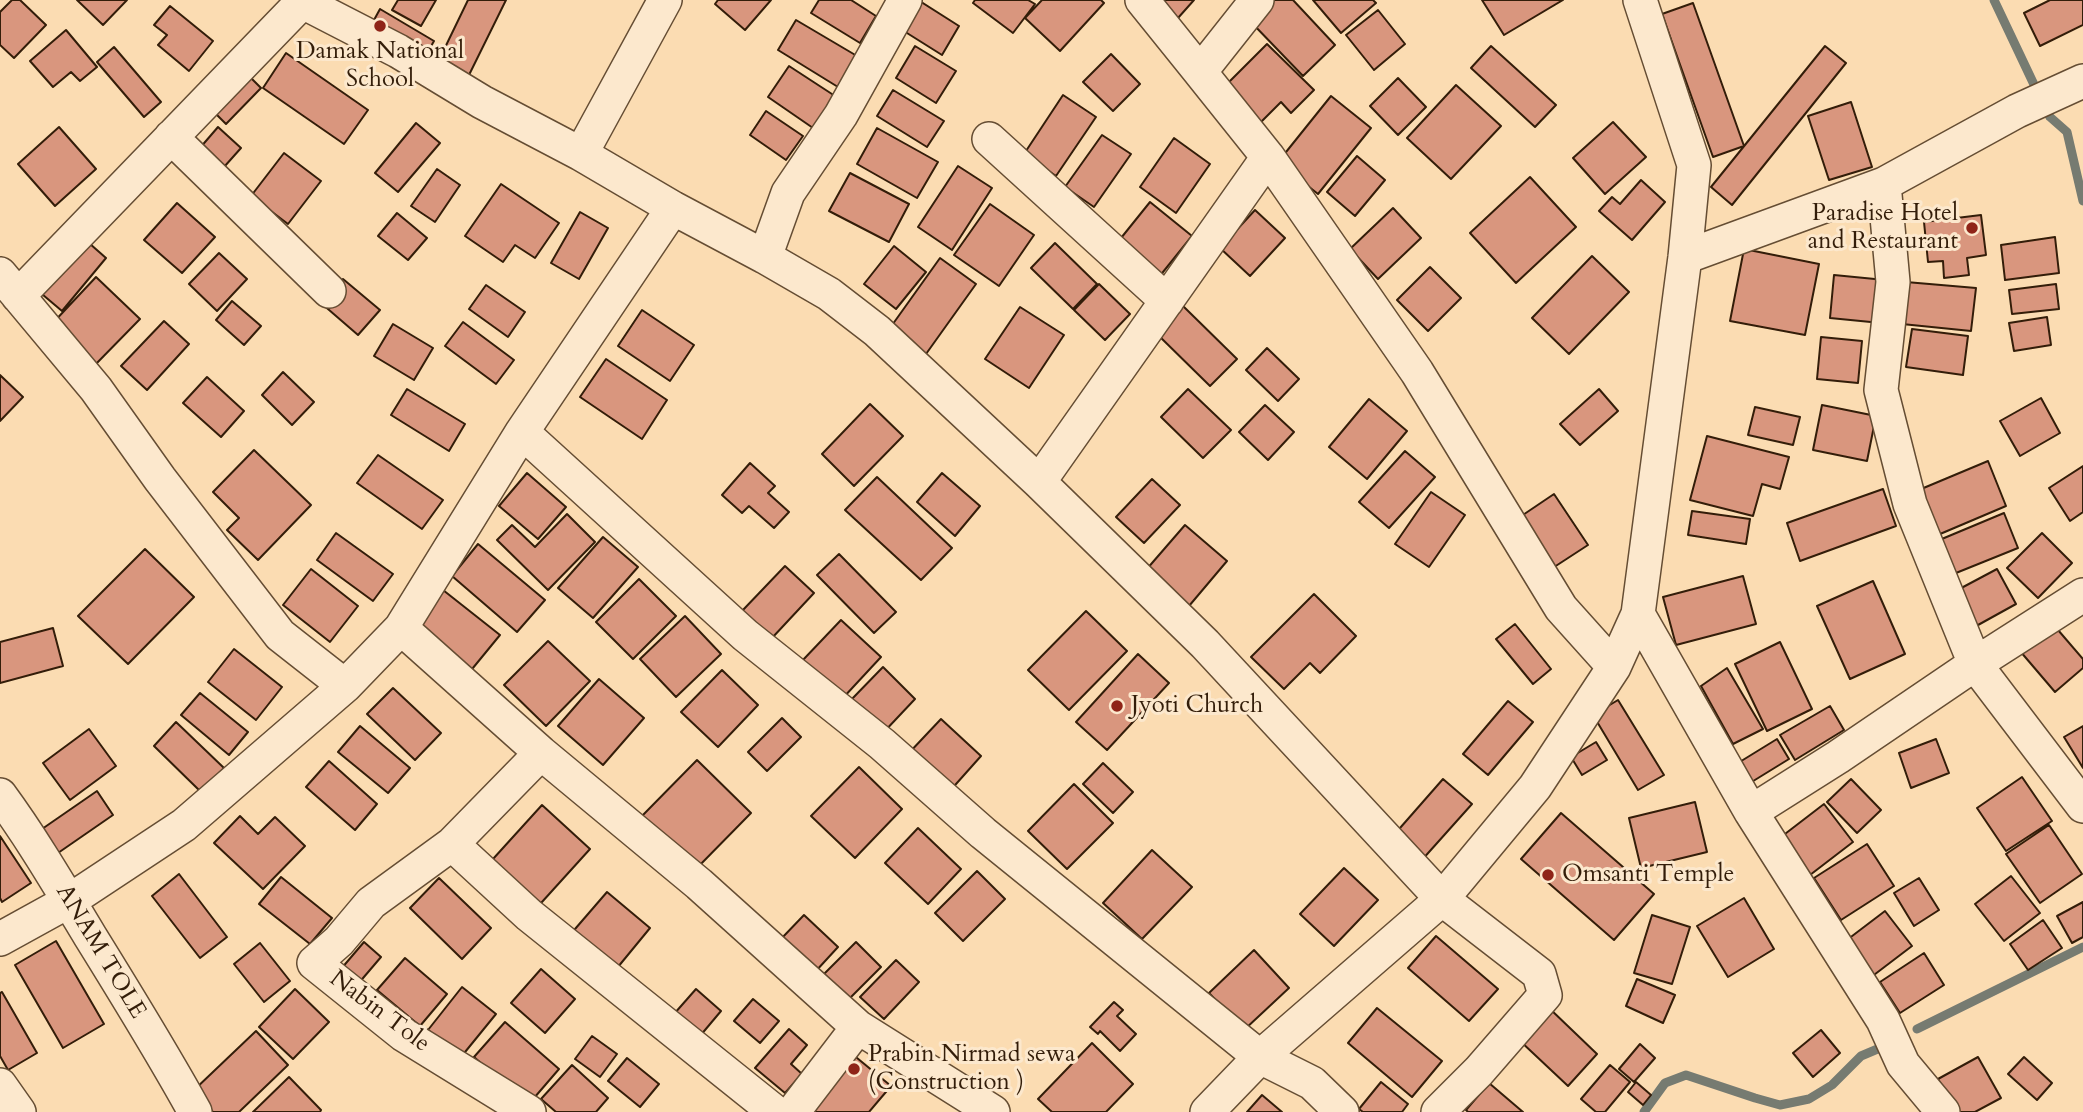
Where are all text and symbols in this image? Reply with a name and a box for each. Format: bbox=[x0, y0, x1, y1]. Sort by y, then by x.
marker: Damak National School bbox=[372, 18, 388, 34]
place label: Damak National School bbox=[296, 38, 464, 94]
place label: Paradise Hotel and Restaurant bbox=[1808, 200, 1958, 256]
marker: Paradise Hotel and Restaurant bbox=[1964, 220, 1980, 236]
place label: Jyoti Church bbox=[1131, 692, 1263, 720]
marker: Jyoti Church bbox=[1109, 698, 1125, 714]
place label: Omsanti Temple bbox=[1562, 861, 1734, 889]
marker: Omsanti Temple bbox=[1540, 867, 1556, 883]
street label: ANAM TOLE bbox=[49, 880, 151, 1024]
street label: Nabin Tole bbox=[323, 965, 435, 1059]
place label: Prabin Nirmad sewa (Construction ) bbox=[868, 1041, 1075, 1097]
marker: Prabin Nirmad sewa (Construction ) bbox=[846, 1061, 862, 1077]

